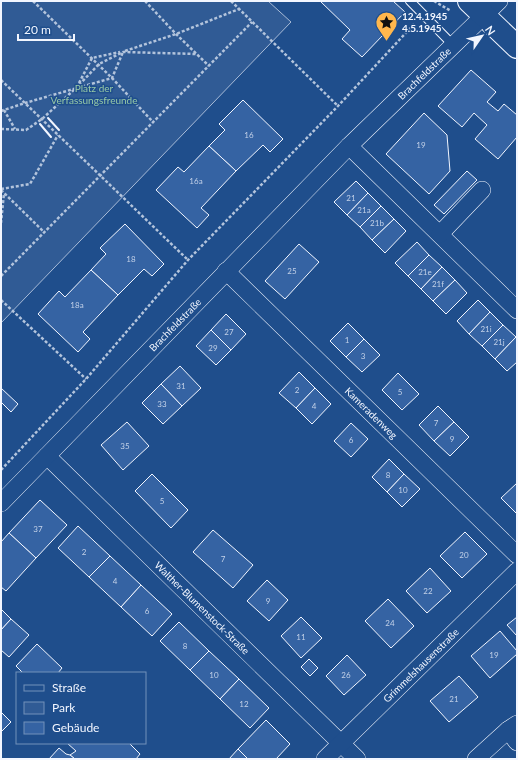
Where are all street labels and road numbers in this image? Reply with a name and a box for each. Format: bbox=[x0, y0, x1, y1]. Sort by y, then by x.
street label: Brachfeldstraße bbox=[395, 45, 453, 102]
street label: Brachfeldstraße bbox=[146, 296, 203, 354]
street label: Kameradenweg bbox=[343, 385, 400, 441]
street label: Walther-Blumenstock-Straße bbox=[152, 559, 252, 657]
street label: Grimmelshausenstraße bbox=[381, 626, 461, 705]

